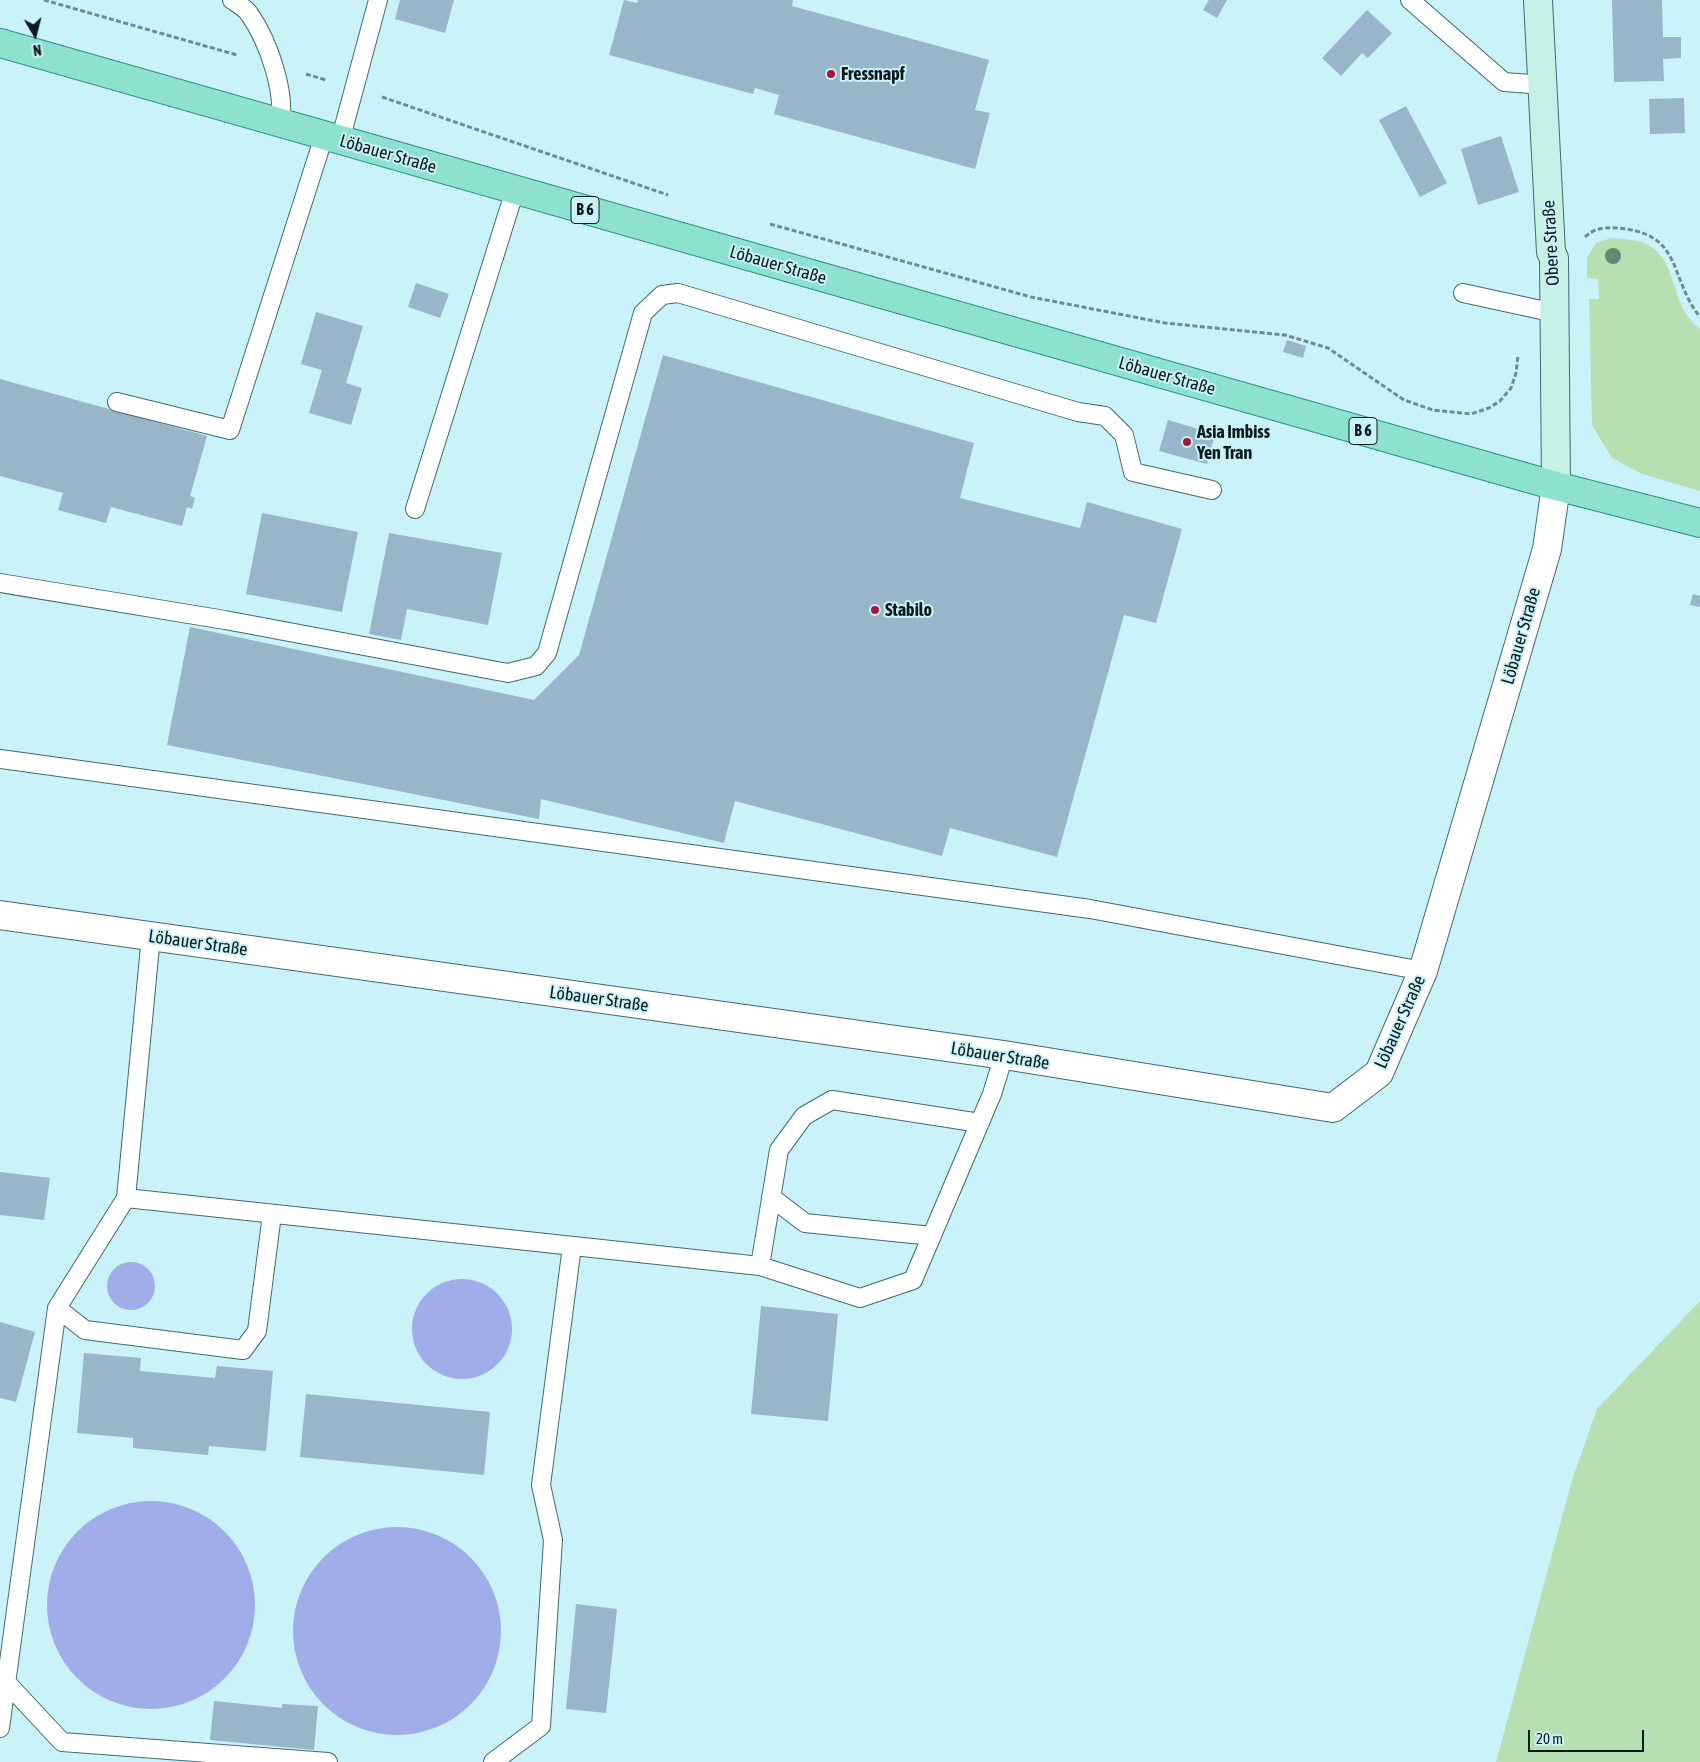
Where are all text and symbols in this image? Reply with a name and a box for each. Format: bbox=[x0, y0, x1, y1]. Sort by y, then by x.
north arrow bbox=[10, 10, 60, 60]
text: N bbox=[32, 41, 42, 58]
place label: Fressnapf bbox=[841, 63, 905, 85]
marker: Fressnapf bbox=[825, 68, 837, 80]
street label: Löbauer Straße bbox=[337, 130, 439, 178]
road number: B 6 bbox=[571, 196, 599, 224]
street label: Obere Straße bbox=[1538, 200, 1564, 286]
street label: Löbauer Straße bbox=[727, 241, 829, 289]
street label: Löbauer Straße bbox=[1116, 352, 1218, 400]
road number: B 6 bbox=[1349, 418, 1377, 444]
place label: Asia Imbiss Yen Tran bbox=[1197, 421, 1270, 464]
marker: Asia Imbiss Yen Tran bbox=[1181, 436, 1193, 448]
street label: Löbauer Straße bbox=[1497, 585, 1545, 687]
place label: Stabilo bbox=[885, 599, 932, 621]
marker: Stabilo bbox=[869, 604, 881, 616]
street label: Löbauer Straße bbox=[147, 925, 249, 961]
street label: Löbauer Straße bbox=[1370, 972, 1430, 1072]
street label: Löbauer Straße bbox=[548, 981, 650, 1017]
street label: Löbauer Straße bbox=[949, 1038, 1051, 1074]
scale bar bbox=[1530, 1720, 1646, 1752]
text: 20 m bbox=[1536, 1730, 1563, 1747]

